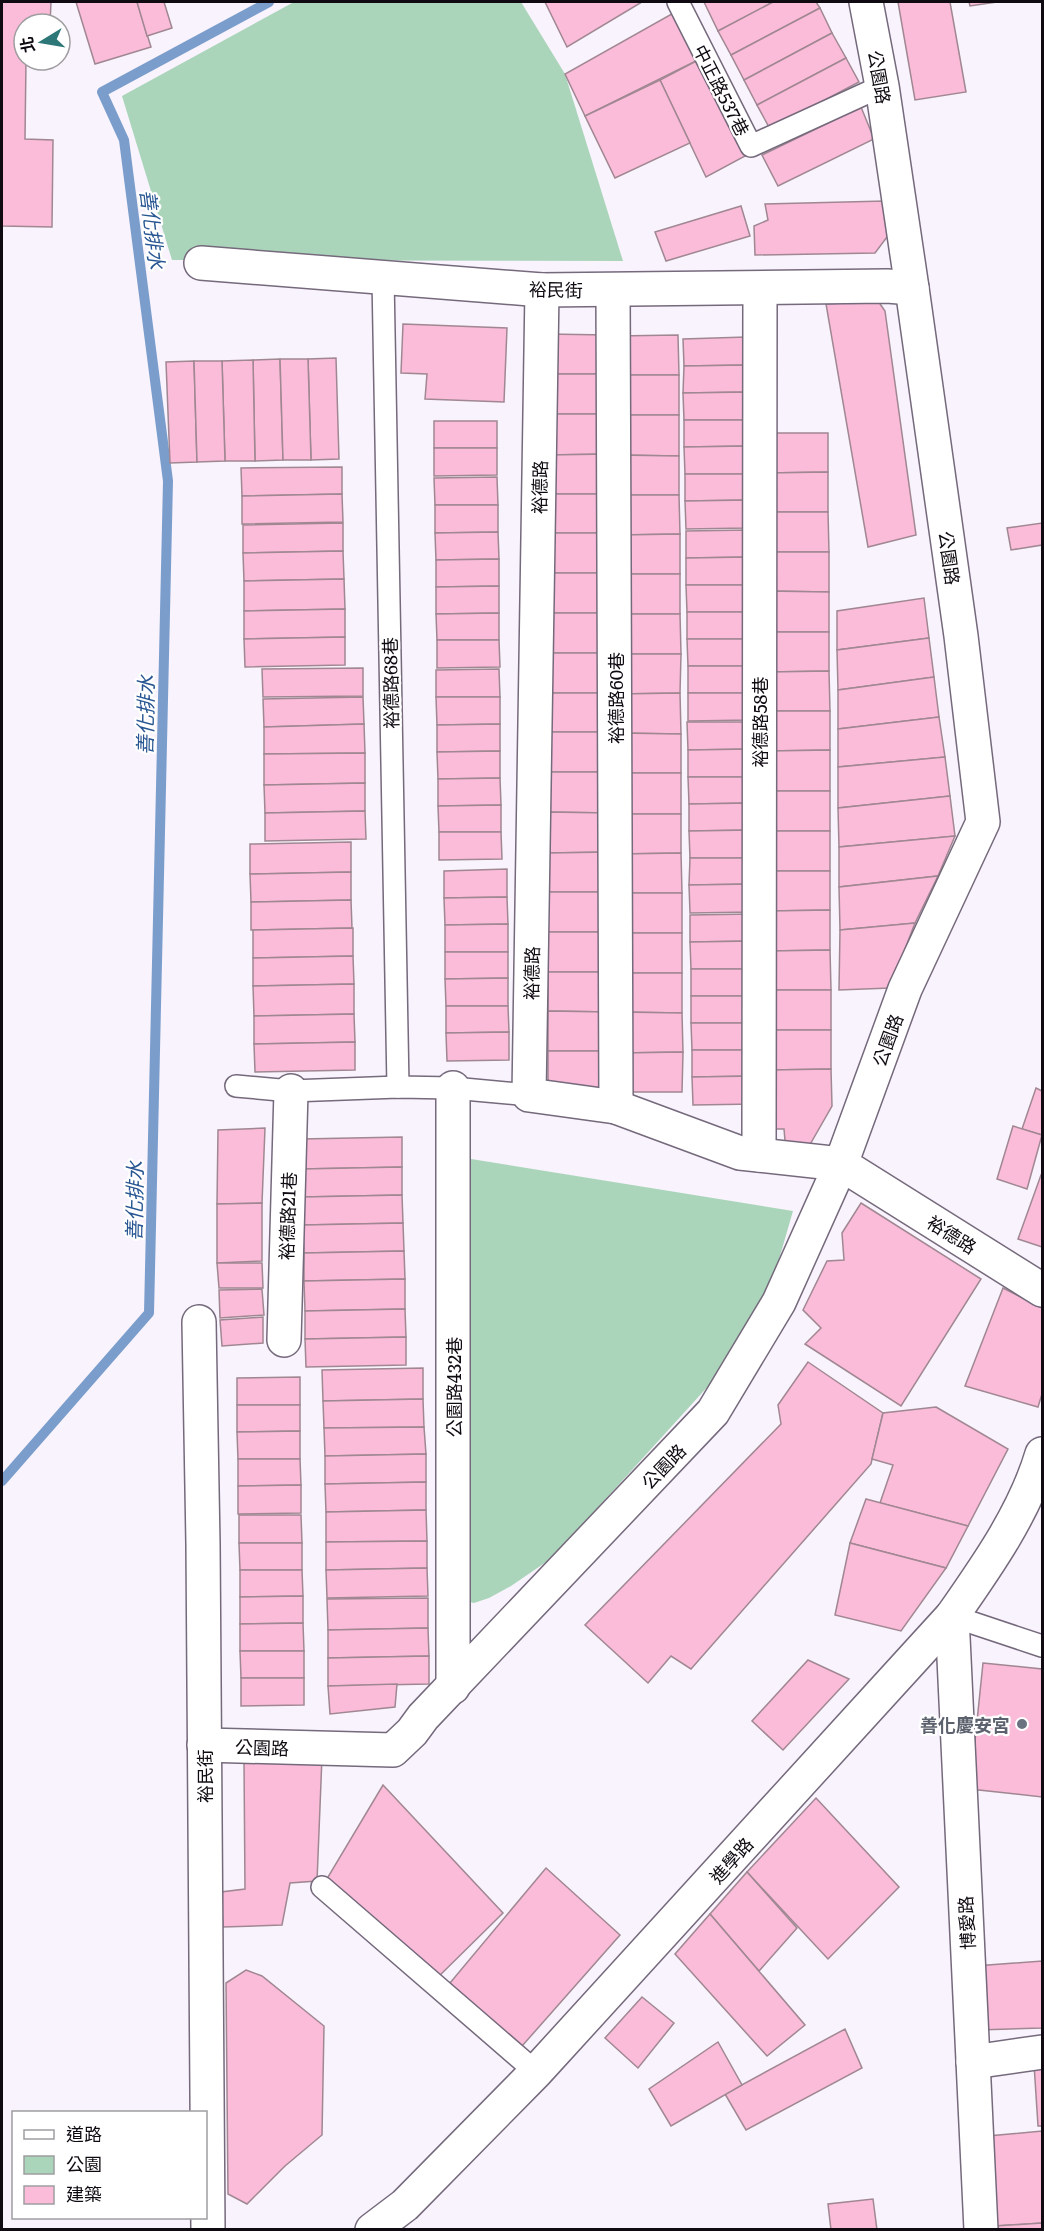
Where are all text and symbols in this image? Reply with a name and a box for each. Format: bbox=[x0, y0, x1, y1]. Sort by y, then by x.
north arrow bbox=[12, 12, 72, 72]
text: 北 bbox=[13, 35, 40, 55]
street label: 中正路537巷 bbox=[687, 40, 757, 140]
street label: 公園路 bbox=[862, 48, 898, 106]
water label: 善化排水 bbox=[134, 187, 174, 272]
street label: 裕民街 bbox=[529, 275, 583, 303]
street label: 裕德路 bbox=[525, 460, 553, 514]
street label: 公園路 bbox=[933, 529, 967, 587]
street label: 裕德路68巷 bbox=[376, 637, 404, 729]
street label: 裕德路60巷 bbox=[602, 652, 629, 744]
water label: 善化排水 bbox=[128, 674, 160, 755]
street label: 裕德路58巷 bbox=[746, 676, 773, 768]
street label: 裕德路 bbox=[517, 946, 545, 1000]
street label: 公園路 bbox=[865, 1010, 909, 1070]
water label: 善化排水 bbox=[117, 1160, 149, 1241]
street label: 裕德路21巷 bbox=[272, 1171, 302, 1261]
street label: 裕德路 bbox=[922, 1208, 982, 1260]
street label: 公園路432巷 bbox=[440, 1337, 467, 1437]
street label: 公園路 bbox=[635, 1437, 691, 1495]
place label: 善化慶安宮 bbox=[920, 1711, 1010, 1738]
marker: 善化慶安宮 bbox=[1015, 1717, 1029, 1731]
street label: 公園路 bbox=[235, 1733, 289, 1761]
street label: 裕民街 bbox=[191, 1749, 218, 1803]
street label: 進學路 bbox=[703, 1831, 759, 1889]
street label: 博愛路 bbox=[951, 1895, 981, 1951]
legend bbox=[12, 2111, 207, 2219]
text: 道路 bbox=[66, 2120, 102, 2147]
text: 公園 bbox=[66, 2150, 102, 2177]
text: 建築 bbox=[66, 2180, 102, 2207]

